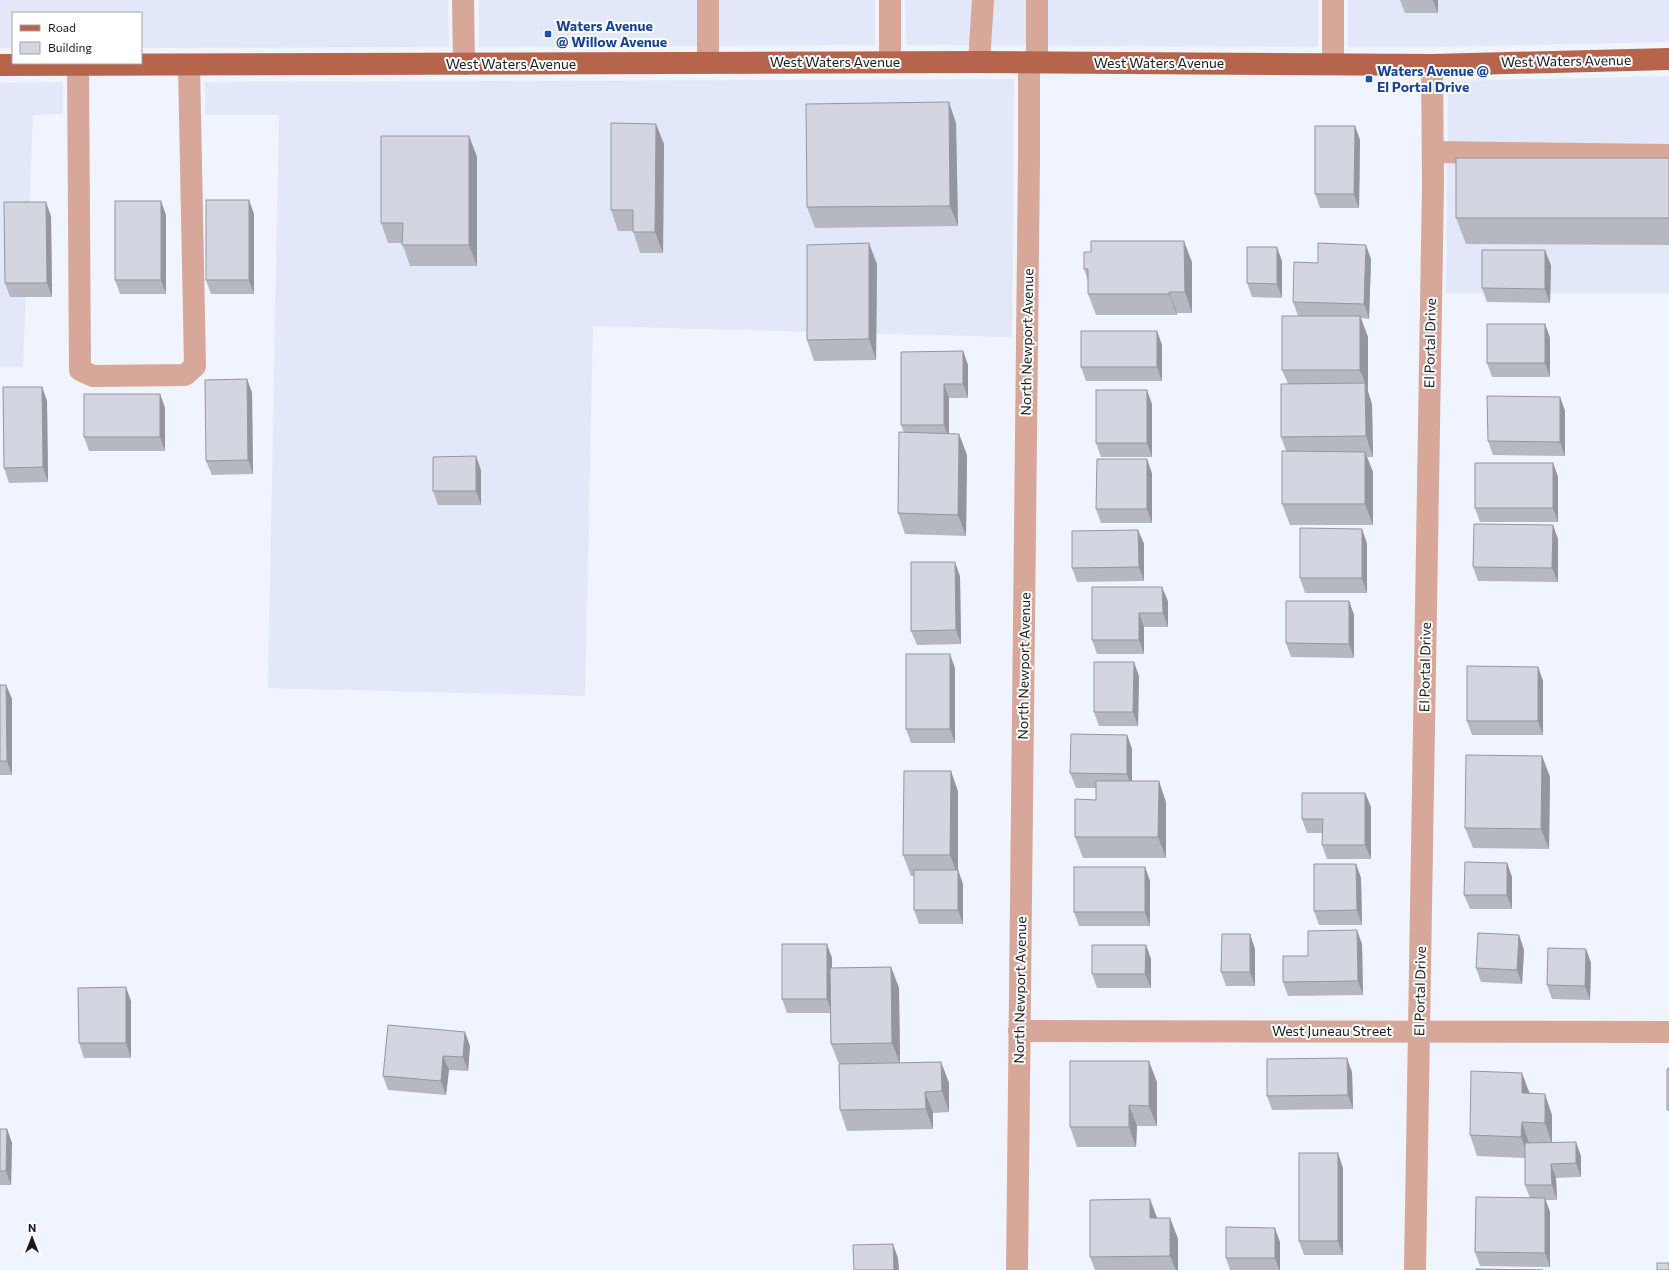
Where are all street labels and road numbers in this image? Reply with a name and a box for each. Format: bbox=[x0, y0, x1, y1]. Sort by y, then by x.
street label: West Waters Avenue bbox=[1501, 51, 1631, 70]
street label: West Waters Avenue bbox=[770, 53, 900, 70]
street label: West Waters Avenue bbox=[1094, 54, 1224, 71]
street label: West Waters Avenue bbox=[446, 55, 576, 72]
street label: North Newport Avenue bbox=[1017, 268, 1036, 416]
street label: El Portal Drive bbox=[1420, 298, 1439, 388]
street label: North Newport Avenue bbox=[1014, 592, 1033, 740]
street label: El Portal Drive bbox=[1415, 622, 1434, 712]
street label: North Newport Avenue bbox=[1010, 916, 1029, 1064]
street label: El Portal Drive bbox=[1410, 946, 1429, 1036]
street label: West Juneau Street bbox=[1272, 1022, 1392, 1039]

